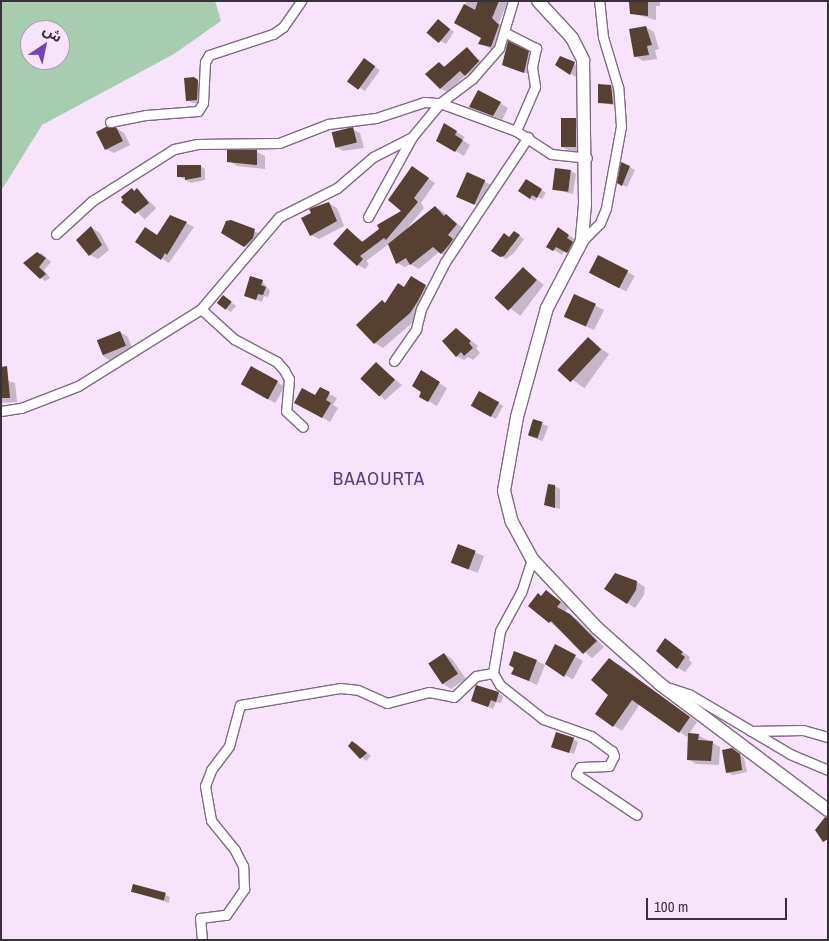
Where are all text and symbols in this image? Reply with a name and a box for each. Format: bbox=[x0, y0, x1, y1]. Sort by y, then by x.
north arrow bbox=[20, 20, 70, 70]
text: ش bbox=[40, 21, 66, 46]
district label: BAAOURTA bbox=[332, 468, 426, 490]
scale bar bbox=[649, 888, 790, 920]
text: 100 m bbox=[654, 896, 688, 917]

